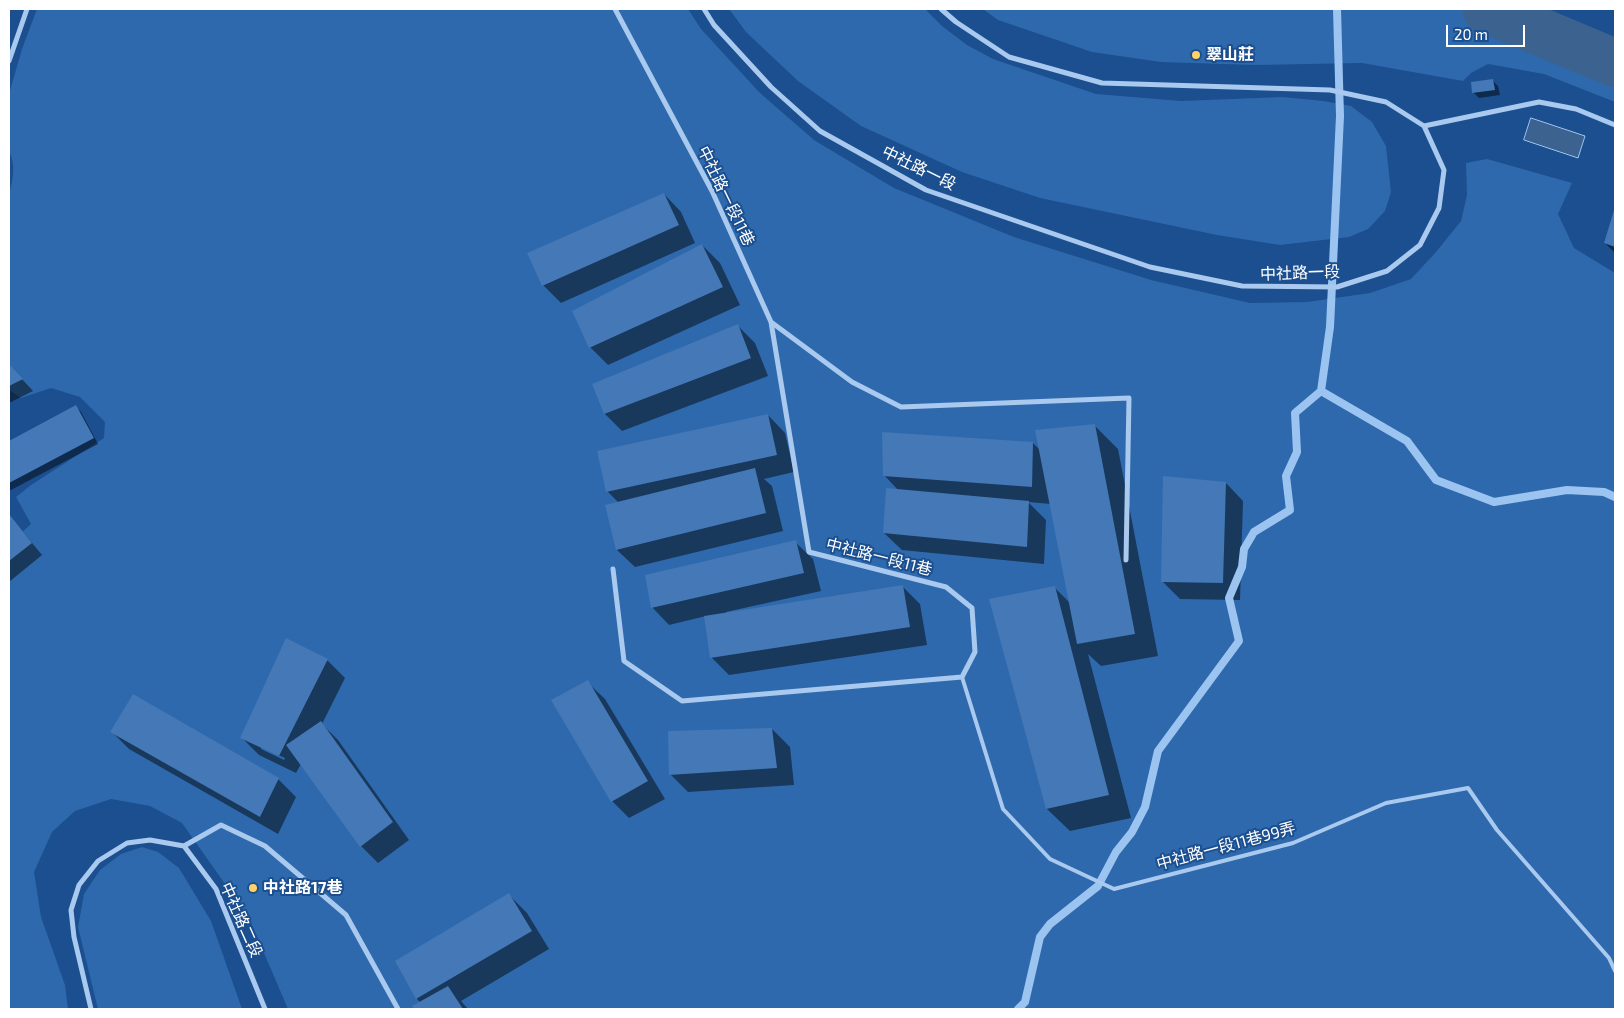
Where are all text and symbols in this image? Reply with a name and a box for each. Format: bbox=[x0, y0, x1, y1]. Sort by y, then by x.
scale bar bbox=[1449, 15, 1528, 47]
text: 20 m bbox=[1454, 25, 1488, 43]
place label: 翠山莊 bbox=[1206, 45, 1254, 65]
marker: 翠山莊 bbox=[1190, 49, 1202, 61]
street label: 中社路一段 bbox=[879, 142, 959, 194]
street label: 中社路一段11巷 bbox=[694, 143, 758, 249]
street label: 中社路一段 bbox=[1260, 262, 1340, 284]
street label: 中社路一段11巷 bbox=[824, 535, 934, 579]
street label: 中社路一段11巷99弄 bbox=[1154, 818, 1298, 874]
place label: 中社路17巷 bbox=[263, 878, 342, 898]
street label: 中社路二段 bbox=[216, 880, 266, 960]
marker: 中社路17巷 bbox=[247, 882, 259, 894]

